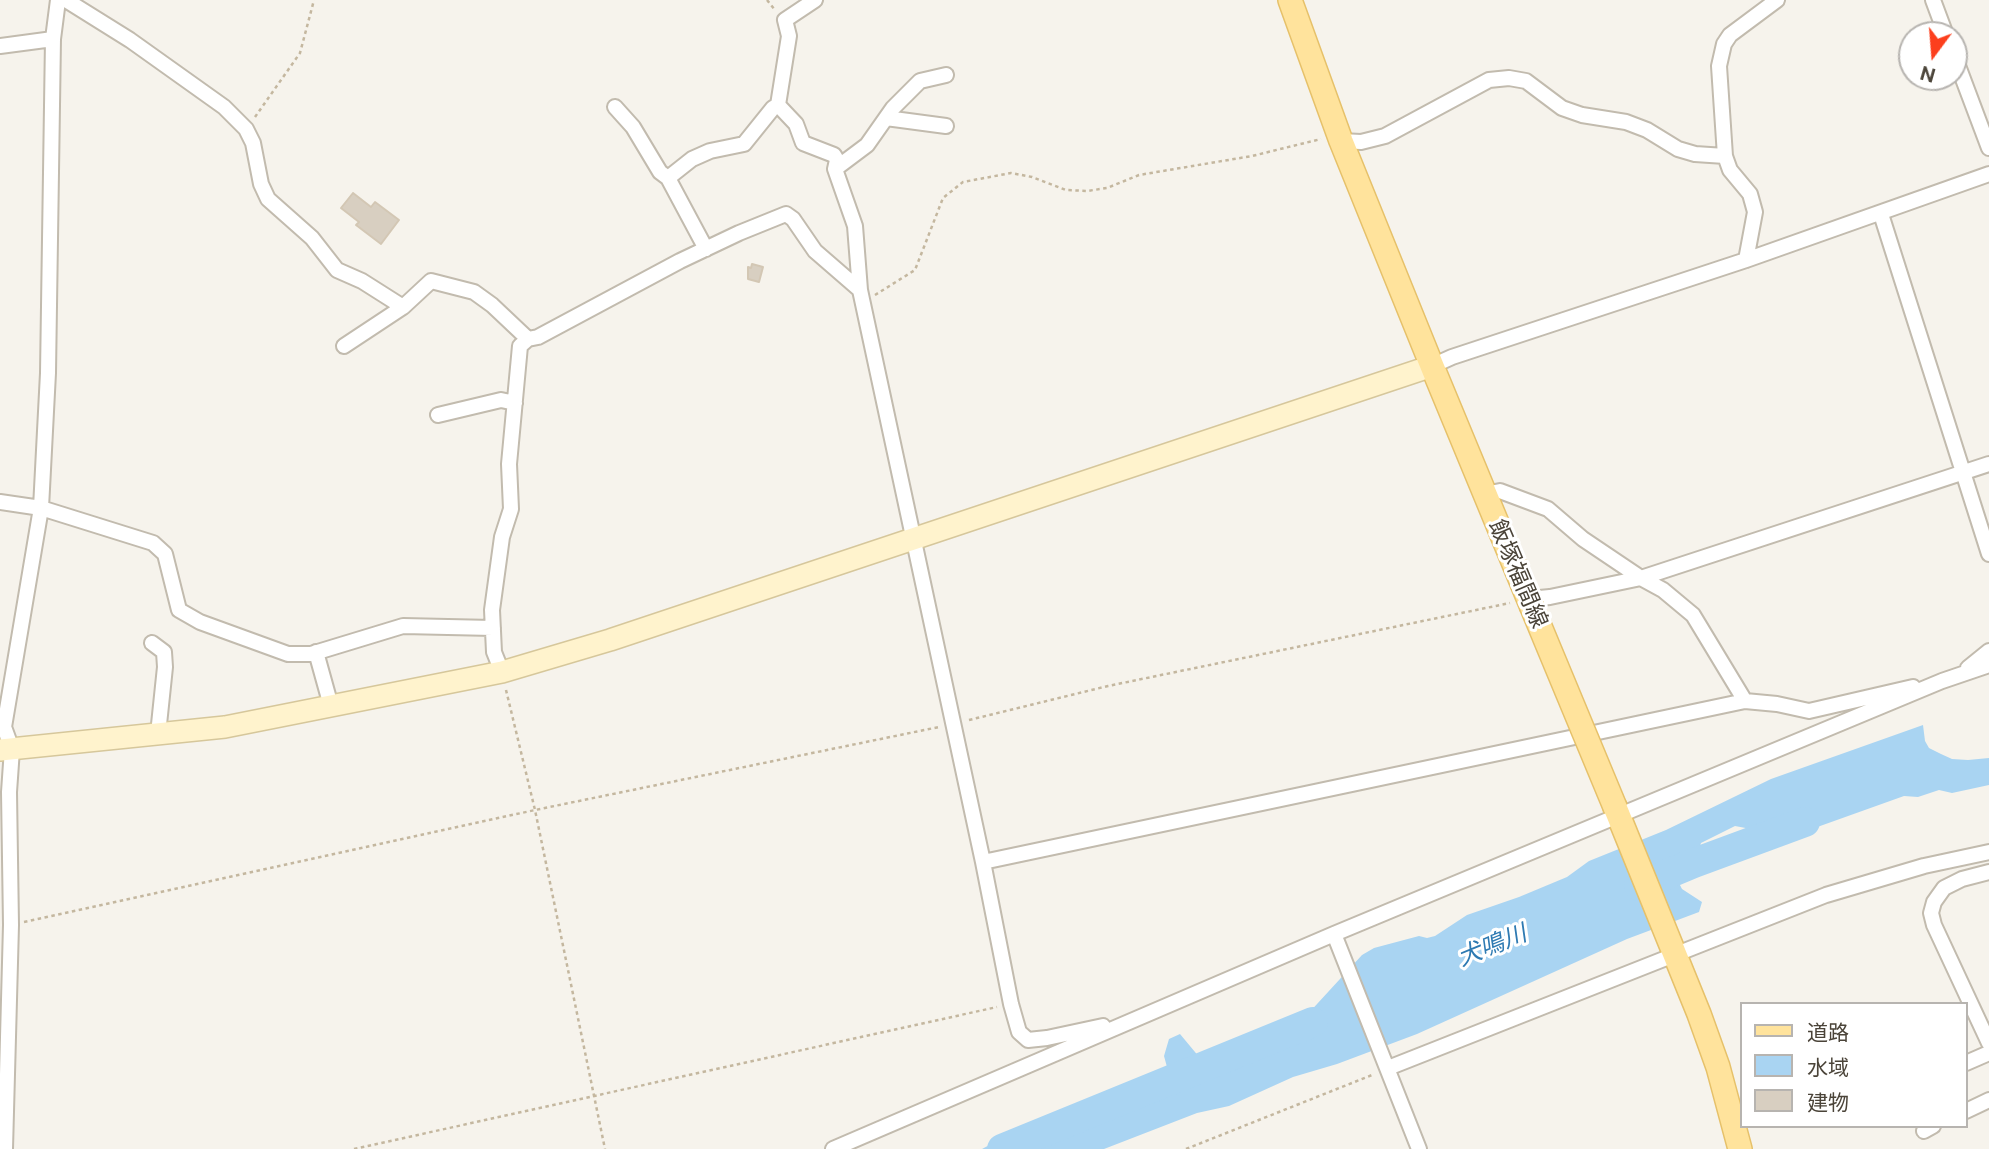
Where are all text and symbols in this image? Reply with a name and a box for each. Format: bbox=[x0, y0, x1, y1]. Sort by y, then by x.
north arrow bbox=[1898, 21, 1968, 91]
text: N bbox=[1918, 62, 1938, 87]
street label: 飯塚福間線 bbox=[1483, 516, 1553, 632]
water label: 犬鳴川 bbox=[1453, 919, 1531, 973]
legend bbox=[1741, 1002, 1968, 1128]
text: 道路 bbox=[1807, 1020, 1849, 1045]
text: 水域 bbox=[1807, 1055, 1849, 1080]
text: 建物 bbox=[1807, 1090, 1849, 1115]

